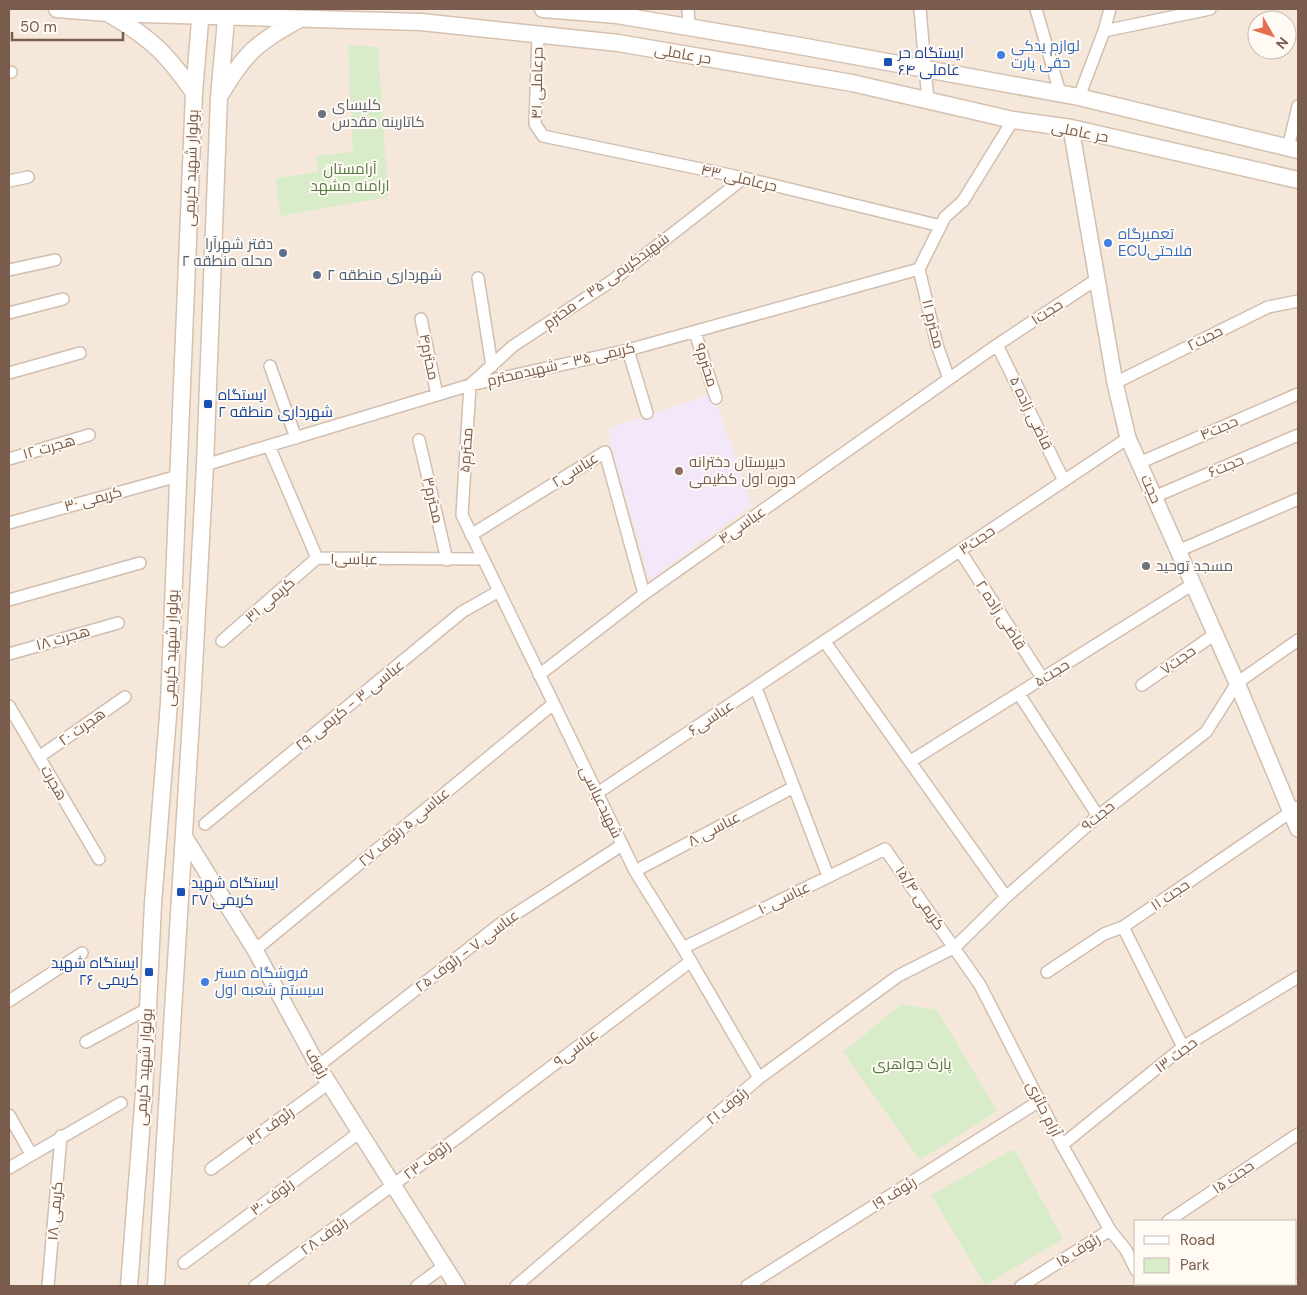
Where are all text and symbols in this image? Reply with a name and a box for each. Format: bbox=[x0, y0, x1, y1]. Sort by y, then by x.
scale bar bbox=[12, 10, 124, 42]
north arrow bbox=[1247, 10, 1297, 60]
text: 50 m bbox=[20, 17, 57, 37]
text: N bbox=[1272, 34, 1292, 53]
place label: لوازم یدکی حقی پارت bbox=[1011, 36, 1080, 73]
street label: حر عاملی bbox=[653, 39, 713, 69]
place label: ایستگاه حر عاملی ۶۴ bbox=[897, 43, 964, 80]
street label: حرعاملی ۴۱ bbox=[526, 47, 548, 119]
marker: لوازم یدکی حقی پارت bbox=[995, 49, 1007, 61]
marker: ایستگاه حر عاملی ۶۴ bbox=[882, 56, 894, 68]
place label: کلیسای کاتارینه مقدس bbox=[332, 95, 425, 132]
marker: کلیسای کاتارینه مقدس bbox=[316, 108, 328, 120]
street label: بولوار شهید کریمی bbox=[179, 109, 203, 227]
street label: حر عاملی bbox=[1050, 117, 1110, 147]
park label: آرامستان ارامنه مشهد bbox=[310, 159, 390, 196]
street label: حرعاملی ۴۳ bbox=[699, 160, 779, 196]
place label: تعمیرگاه ECUفلاحتی bbox=[1118, 224, 1192, 261]
street label: شهیدکریمی ۳۵ - محترم bbox=[539, 228, 673, 334]
place label: دفتر شهرآرا محله منطقه ۲ bbox=[182, 234, 273, 271]
marker: تعمیرگاه ECUفلاحتی bbox=[1102, 237, 1114, 249]
marker: دفتر شهرآرا محله منطقه ۲ bbox=[277, 247, 289, 259]
place label: شهرداری منطقه ۲ bbox=[327, 265, 442, 285]
marker: شهرداری منطقه ۲ bbox=[311, 269, 323, 281]
street label: حجت۱ bbox=[1027, 294, 1067, 330]
street label: محترم ۱۱ bbox=[917, 297, 949, 351]
street label: حجت۲ bbox=[1184, 321, 1226, 355]
street label: محترم۴ bbox=[414, 332, 444, 382]
street label: کریمی ۳۵ - شهیدمحترم bbox=[485, 337, 637, 391]
street label: محترم۹ bbox=[690, 341, 722, 389]
street label: قاضی زاده ۵ bbox=[1005, 373, 1057, 453]
place label: ایستگاه شهرداری منطقه ۲ bbox=[218, 385, 333, 422]
marker: ایستگاه شهرداری منطقه ۲ bbox=[202, 398, 214, 410]
street label: حجت۴ bbox=[1197, 411, 1241, 445]
street label: محترم۵ bbox=[454, 427, 478, 473]
street label: هجرت ۱۲ bbox=[20, 430, 78, 464]
street label: عباسی۲ bbox=[548, 448, 602, 492]
street label: حجت۶ bbox=[1205, 450, 1247, 482]
place label: دبیرستان دخترانه دوره اول کظیمی bbox=[689, 452, 796, 489]
marker: دبیرستان دخترانه دوره اول کظیمی bbox=[673, 465, 685, 477]
street label: حجت bbox=[1136, 471, 1166, 507]
street label: محترم۳ bbox=[418, 475, 448, 525]
street label: کریمی ۳۰ bbox=[62, 482, 124, 516]
street label: عباسی۴ bbox=[714, 502, 770, 548]
street label: حجت۳ bbox=[955, 521, 999, 559]
street label: عباسی۱ bbox=[330, 549, 378, 569]
place label: مسجد توحید bbox=[1156, 556, 1233, 576]
marker: مسجد توحید bbox=[1140, 560, 1152, 572]
street label: کریمی ۳۱ bbox=[241, 573, 299, 627]
street label: قاضی زاده ۲ bbox=[971, 576, 1031, 654]
street label: بولوار شهید کریمی bbox=[159, 589, 183, 707]
street label: هجرت ۱۸ bbox=[34, 621, 92, 655]
street label: حجت۷ bbox=[1156, 641, 1200, 679]
street label: حجت۵ bbox=[1031, 654, 1073, 692]
street label: عباسی ۳ - کریمی ۲۹ bbox=[291, 655, 409, 755]
street label: عباسی۶ bbox=[684, 696, 738, 740]
street label: هجرت ۲۰ bbox=[55, 704, 109, 750]
street label: هجرت bbox=[36, 762, 72, 804]
street label: شهیدعباسی bbox=[575, 763, 627, 841]
street label: عباسی ۵ رئوف ۲۷ bbox=[354, 783, 454, 871]
street label: حجت۹ bbox=[1077, 796, 1119, 836]
street label: عباسی ۸ bbox=[684, 807, 744, 851]
street label: کریمی ۱۵/۴ bbox=[891, 862, 949, 934]
place label: ایستگاه شهید کریمی ۲۷ bbox=[191, 873, 279, 910]
street label: حجت ۱۱ bbox=[1147, 875, 1193, 915]
street label: عباسی ۱۰ bbox=[755, 877, 813, 919]
marker: ایستگاه شهید کریمی ۲۷ bbox=[175, 886, 187, 898]
street label: عباسی ۷ - رئوف ۲۵ bbox=[411, 905, 523, 997]
place label: ایستگاه شهید کریمی ۲۶ bbox=[51, 953, 139, 990]
place label: فروشگاه مستر سیستم شعبه اول bbox=[214, 963, 324, 1000]
marker: ایستگاه شهید کریمی ۲۶ bbox=[143, 966, 155, 978]
marker: فروشگاه مستر سیستم شعبه اول bbox=[199, 976, 211, 988]
street label: بولوار شهید کریمی bbox=[131, 1008, 157, 1126]
street label: عباسی۹ bbox=[550, 1025, 602, 1071]
street label: حجت ۱۳ bbox=[1151, 1032, 1201, 1078]
street label: رئوف bbox=[300, 1044, 334, 1082]
park label: پارک جواهری bbox=[872, 1054, 952, 1074]
street label: آرام حائری bbox=[1022, 1078, 1066, 1140]
street label: رئوف ۲۱ bbox=[702, 1083, 752, 1129]
street label: رئوف ۳۲ bbox=[242, 1102, 298, 1150]
street label: رئوف ۲۳ bbox=[399, 1136, 455, 1184]
street label: حجت ۱۵ bbox=[1208, 1156, 1258, 1198]
street label: رئوف ۱۹ bbox=[868, 1172, 920, 1214]
street label: رئوف ۳۰ bbox=[246, 1174, 298, 1220]
street label: کریمی ۱۸ bbox=[42, 1181, 68, 1241]
street label: رئوف ۲۸ bbox=[297, 1212, 351, 1260]
legend bbox=[1134, 1220, 1297, 1285]
street label: رئوف ۱۵ bbox=[1052, 1229, 1104, 1271]
text: Road bbox=[1180, 1230, 1215, 1250]
text: Park bbox=[1180, 1255, 1210, 1275]

